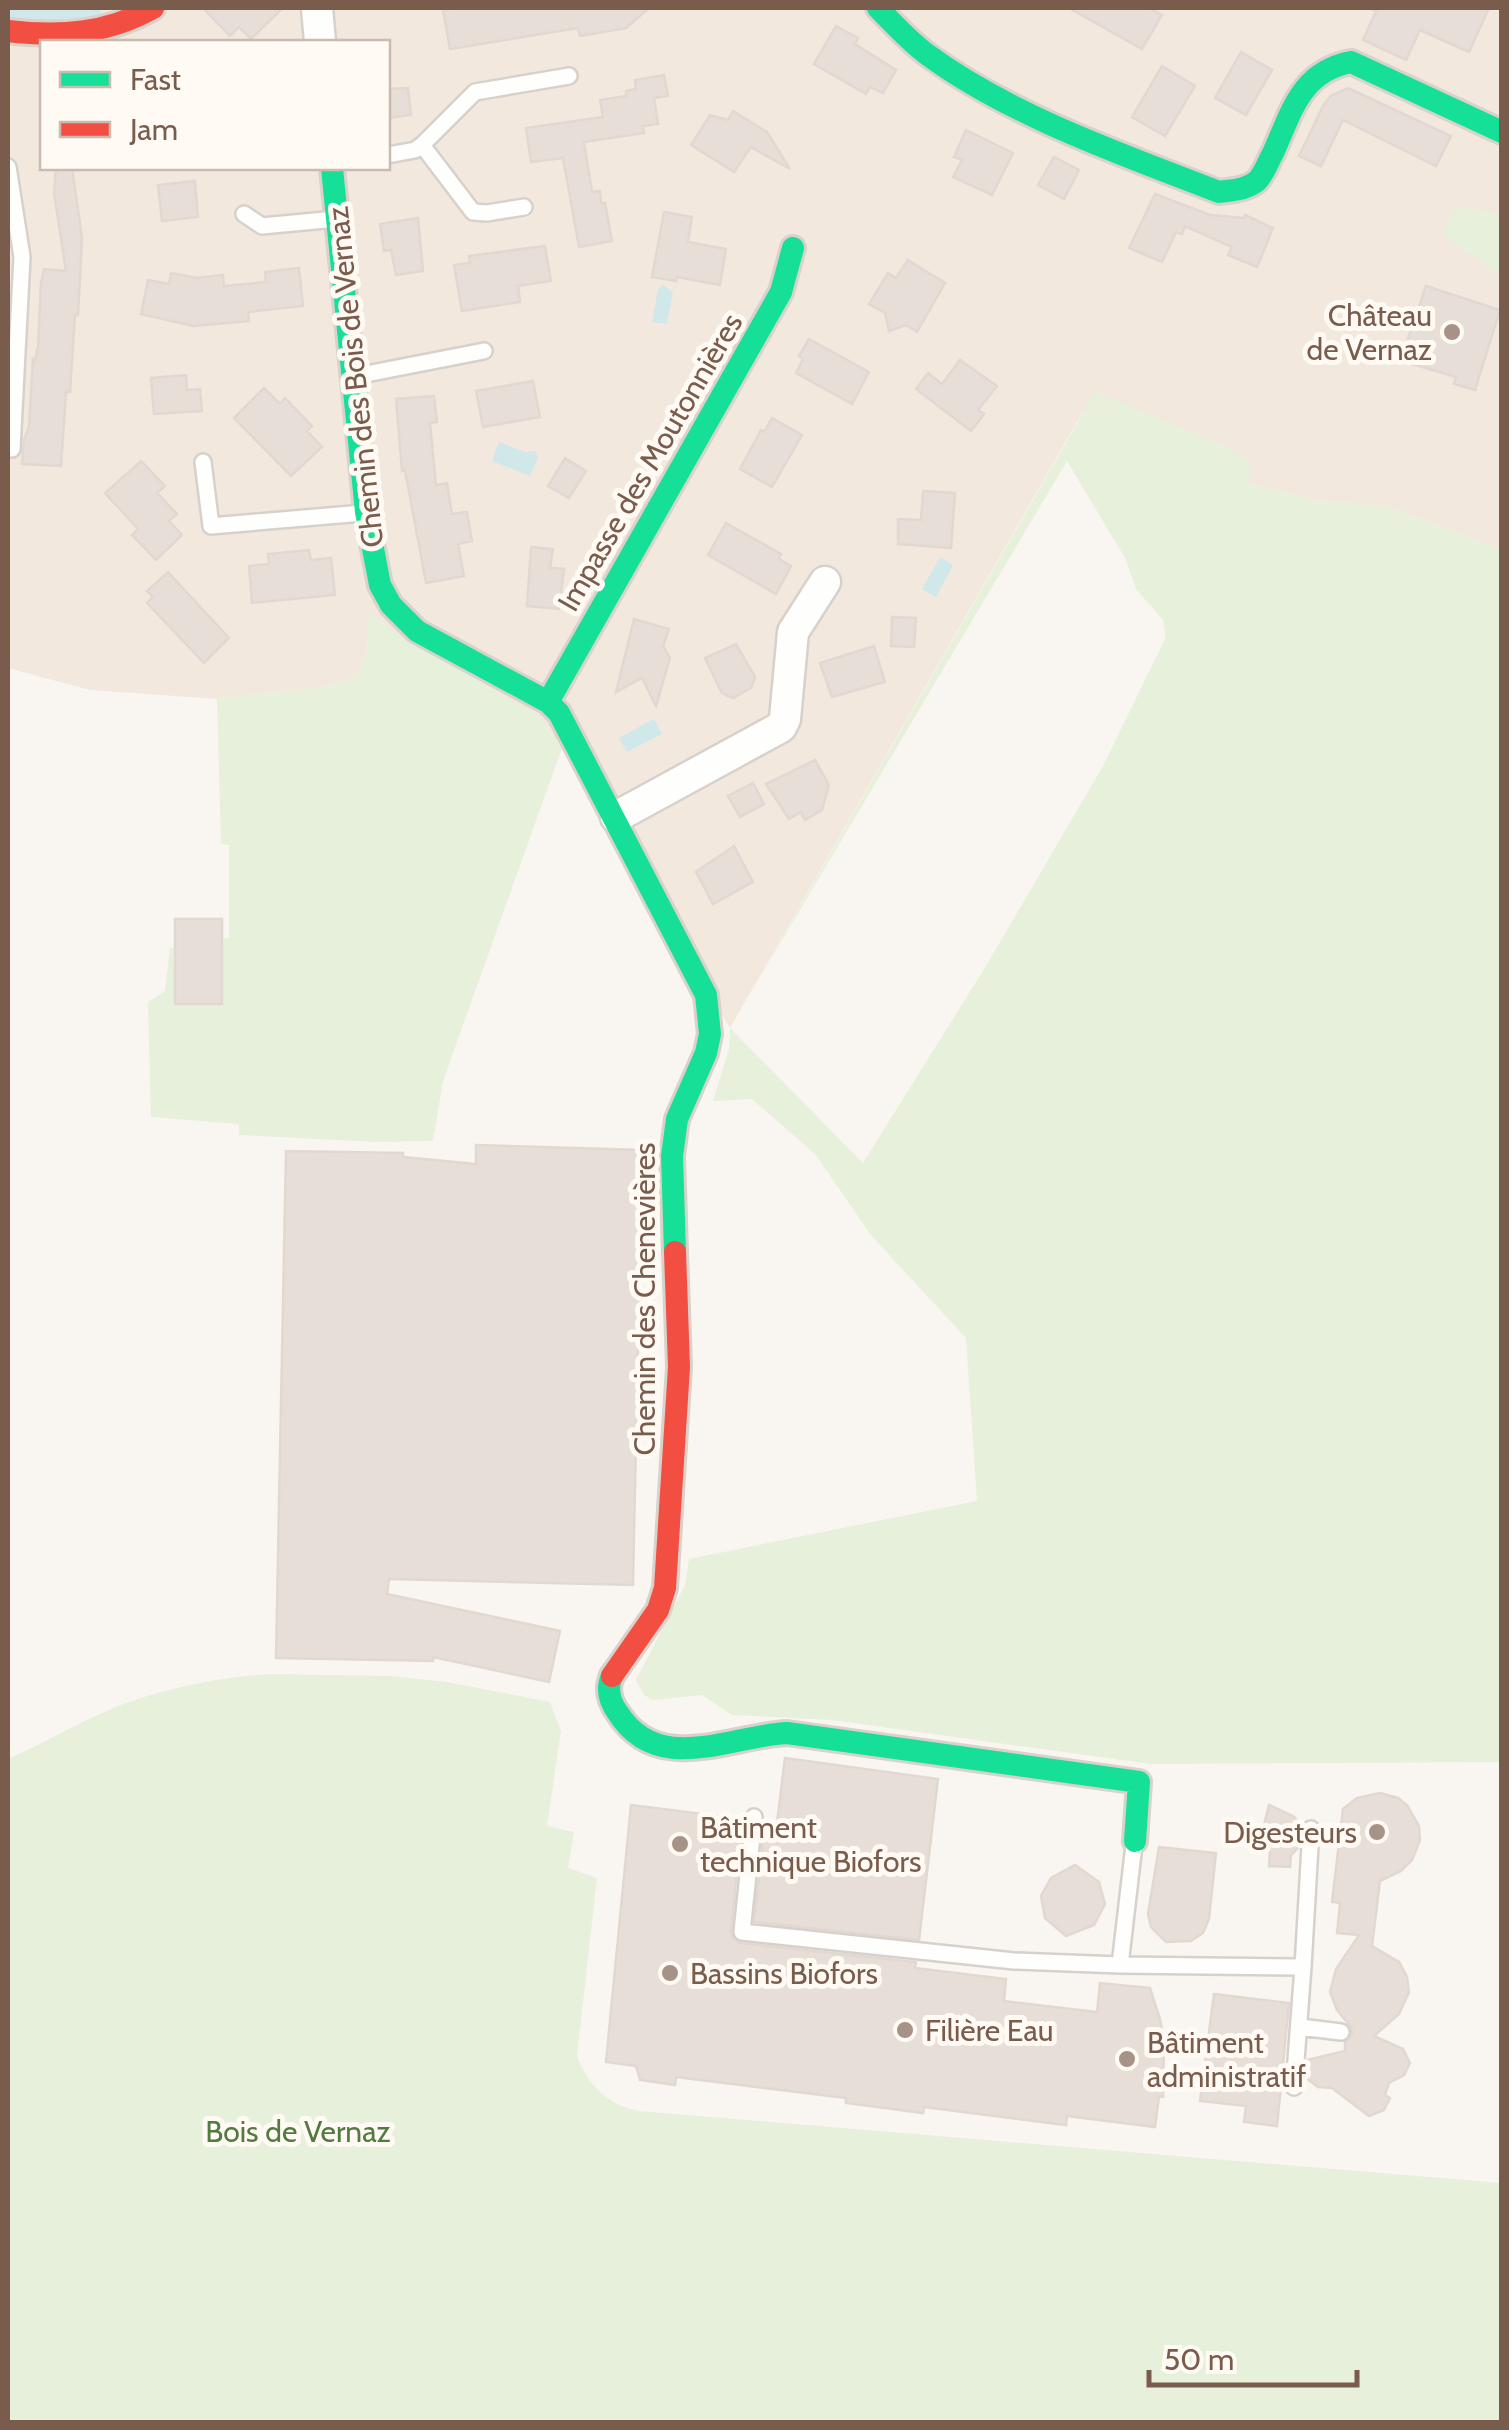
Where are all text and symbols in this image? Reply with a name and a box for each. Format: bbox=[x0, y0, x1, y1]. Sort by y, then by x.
legend bbox=[40, 40, 390, 170]
text: Fast bbox=[130, 61, 181, 98]
text: Jam bbox=[129, 111, 178, 148]
street label: Chemin des Bois de Vernaz bbox=[319, 205, 391, 549]
place label: Château de Vernaz bbox=[1307, 297, 1432, 368]
street label: Impasse des Moutonnières bbox=[550, 306, 750, 618]
marker: Château de Vernaz bbox=[1441, 321, 1463, 343]
street label: Chemin des Chenevières bbox=[626, 1143, 663, 1455]
place label: Bâtiment technique Biofors bbox=[700, 1809, 921, 1880]
place label: Digesteurs bbox=[1223, 1814, 1357, 1851]
marker: Digesteurs bbox=[1366, 1821, 1388, 1843]
marker: Bâtiment technique Biofors bbox=[669, 1833, 691, 1855]
place label: Bassins Biofors bbox=[690, 1955, 878, 1992]
marker: Bassins Biofors bbox=[659, 1962, 681, 1984]
place label: Filière Eau bbox=[925, 2012, 1054, 2049]
marker: Filière Eau bbox=[894, 2019, 916, 2041]
place label: Bâtiment administratif bbox=[1147, 2024, 1306, 2095]
marker: Bâtiment administratif bbox=[1116, 2048, 1138, 2070]
park label: Bois de Vernaz bbox=[205, 2113, 391, 2150]
scale bar bbox=[1149, 2325, 1356, 2387]
text: 50 m bbox=[1164, 2341, 1234, 2378]

